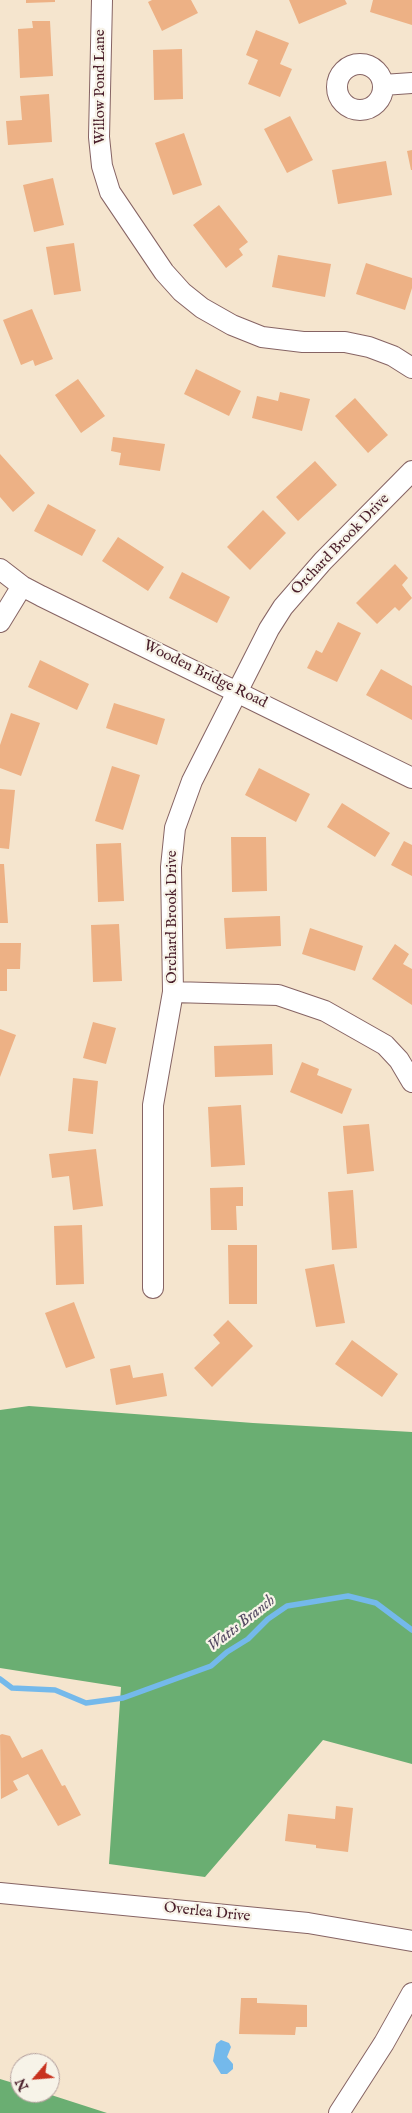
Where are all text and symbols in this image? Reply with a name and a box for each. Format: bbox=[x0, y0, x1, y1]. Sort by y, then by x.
street label: Willow Pond Lane bbox=[92, 29, 110, 145]
street label: Orchard Brook Drive bbox=[288, 491, 394, 599]
street label: Wooden Bridge Road bbox=[140, 637, 270, 713]
street label: Orchard Brook Drive bbox=[164, 850, 182, 984]
water label: Watts Branch bbox=[204, 1592, 280, 1656]
street label: Overlea Drive bbox=[163, 1900, 251, 1926]
north arrow bbox=[10, 2053, 60, 2103]
text: N bbox=[12, 2075, 33, 2094]

